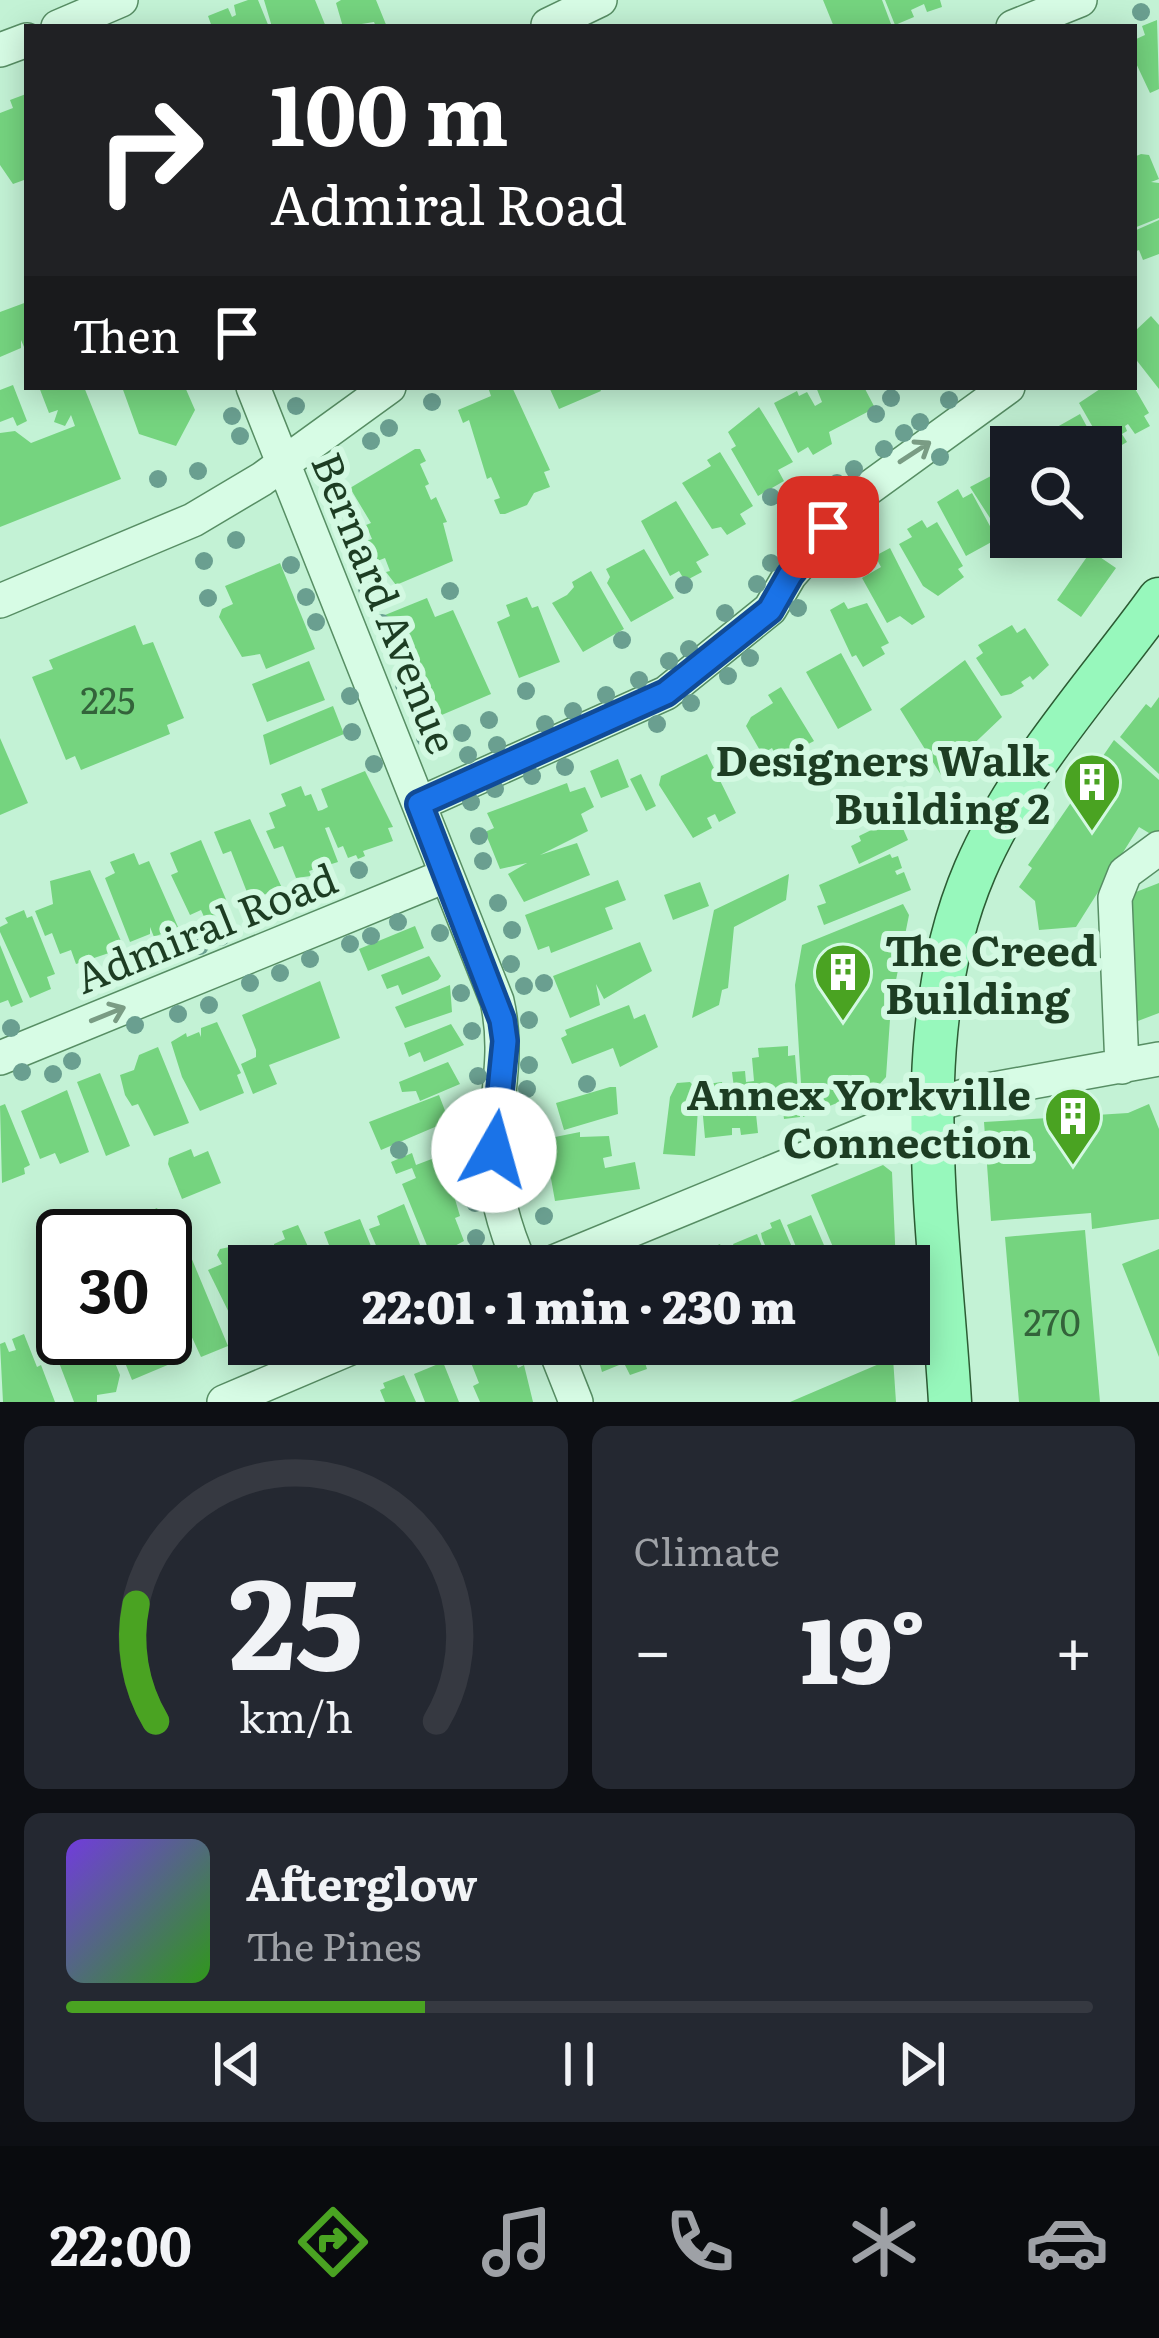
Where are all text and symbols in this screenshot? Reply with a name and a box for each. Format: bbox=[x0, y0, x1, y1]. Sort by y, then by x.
text: 100 m bbox=[270, 47, 509, 172]
icon: right bbox=[72, 72, 228, 228]
text: Admiral Road bbox=[270, 161, 627, 242]
text: Then bbox=[72, 300, 180, 367]
icon: arrive bbox=[204, 300, 270, 366]
map controls bbox=[990, 426, 1122, 558]
button: search bbox=[990, 426, 1122, 558]
one-way arrow bbox=[898, 440, 932, 464]
street label: Bernard Avenue bbox=[298, 442, 476, 762]
pin bbox=[777, 476, 879, 578]
icon: arrive bbox=[795, 494, 861, 560]
house number: 225 bbox=[81, 672, 135, 725]
place label: Designers Walk Building 2 bbox=[715, 727, 1051, 837]
building icon: Designers Walk Building 2 bbox=[1061, 751, 1123, 833]
street label: Admiral Road bbox=[65, 845, 345, 1007]
place label: The Creed Building bbox=[885, 917, 1098, 1027]
building icon: The Creed Building bbox=[812, 941, 874, 1023]
one-way arrow bbox=[89, 1002, 126, 1023]
place label: Annex Yorkville Connection bbox=[687, 1061, 1031, 1171]
building icon: Annex Yorkville Connection bbox=[1042, 1085, 1104, 1167]
position arrow bbox=[431, 1087, 557, 1213]
speed limit sign: 30 bbox=[36, 1209, 192, 1365]
text: 22:01 · 1 min · 230 m bbox=[362, 1271, 796, 1338]
house number: 270 bbox=[1024, 1294, 1080, 1347]
text: Climate bbox=[634, 1520, 780, 1578]
text: 25 bbox=[229, 1523, 363, 1708]
text: 19° bbox=[801, 1578, 926, 1712]
text: − bbox=[634, 1597, 672, 1695]
text: + bbox=[1055, 1597, 1093, 1695]
text: km/h bbox=[239, 1682, 353, 1745]
text: Afterglow bbox=[246, 1848, 477, 1915]
text: The Pines bbox=[246, 1915, 421, 1973]
icon: previous bbox=[204, 2031, 270, 2097]
icon: pause bbox=[546, 2031, 612, 2097]
icon: next bbox=[889, 2031, 955, 2097]
icon: directions bbox=[291, 2200, 375, 2284]
icon: music bbox=[475, 2200, 559, 2284]
icon: phone bbox=[658, 2200, 742, 2284]
icon: climate bbox=[842, 2200, 926, 2284]
icon: car bbox=[1025, 2200, 1109, 2284]
text: 22:00 bbox=[50, 2202, 192, 2283]

